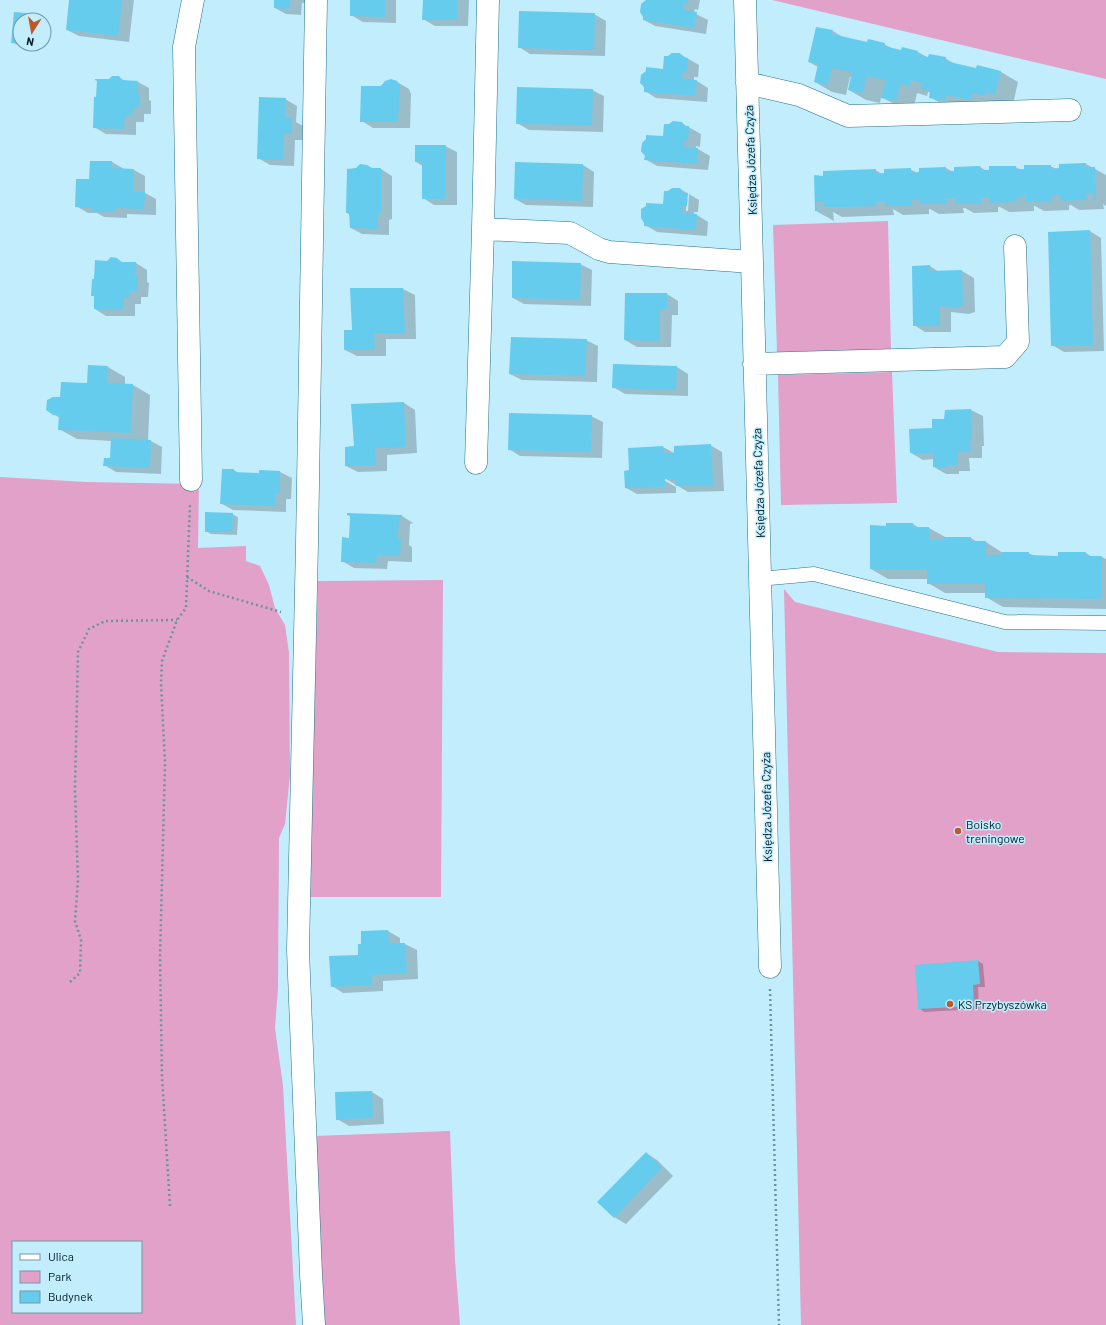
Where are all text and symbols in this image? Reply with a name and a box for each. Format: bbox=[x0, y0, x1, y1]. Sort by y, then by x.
north arrow bbox=[12, 12, 52, 52]
text: N bbox=[25, 35, 35, 49]
street label: Księdza Józefa Czyża bbox=[741, 105, 759, 215]
street label: Księdza Józefa Czyża bbox=[749, 428, 767, 538]
street label: Księdza Józefa Czyża bbox=[758, 752, 774, 862]
place label: Boisko treningowe bbox=[966, 817, 1025, 845]
marker: Boisko treningowe bbox=[953, 826, 963, 836]
place label: KS Przybyszówka bbox=[958, 997, 1047, 1011]
marker: KS Przybyszówka bbox=[945, 999, 955, 1009]
legend bbox=[12, 1241, 142, 1313]
text: Ulica bbox=[48, 1249, 74, 1263]
text: Park bbox=[48, 1269, 72, 1283]
text: Budynek bbox=[48, 1289, 93, 1303]

